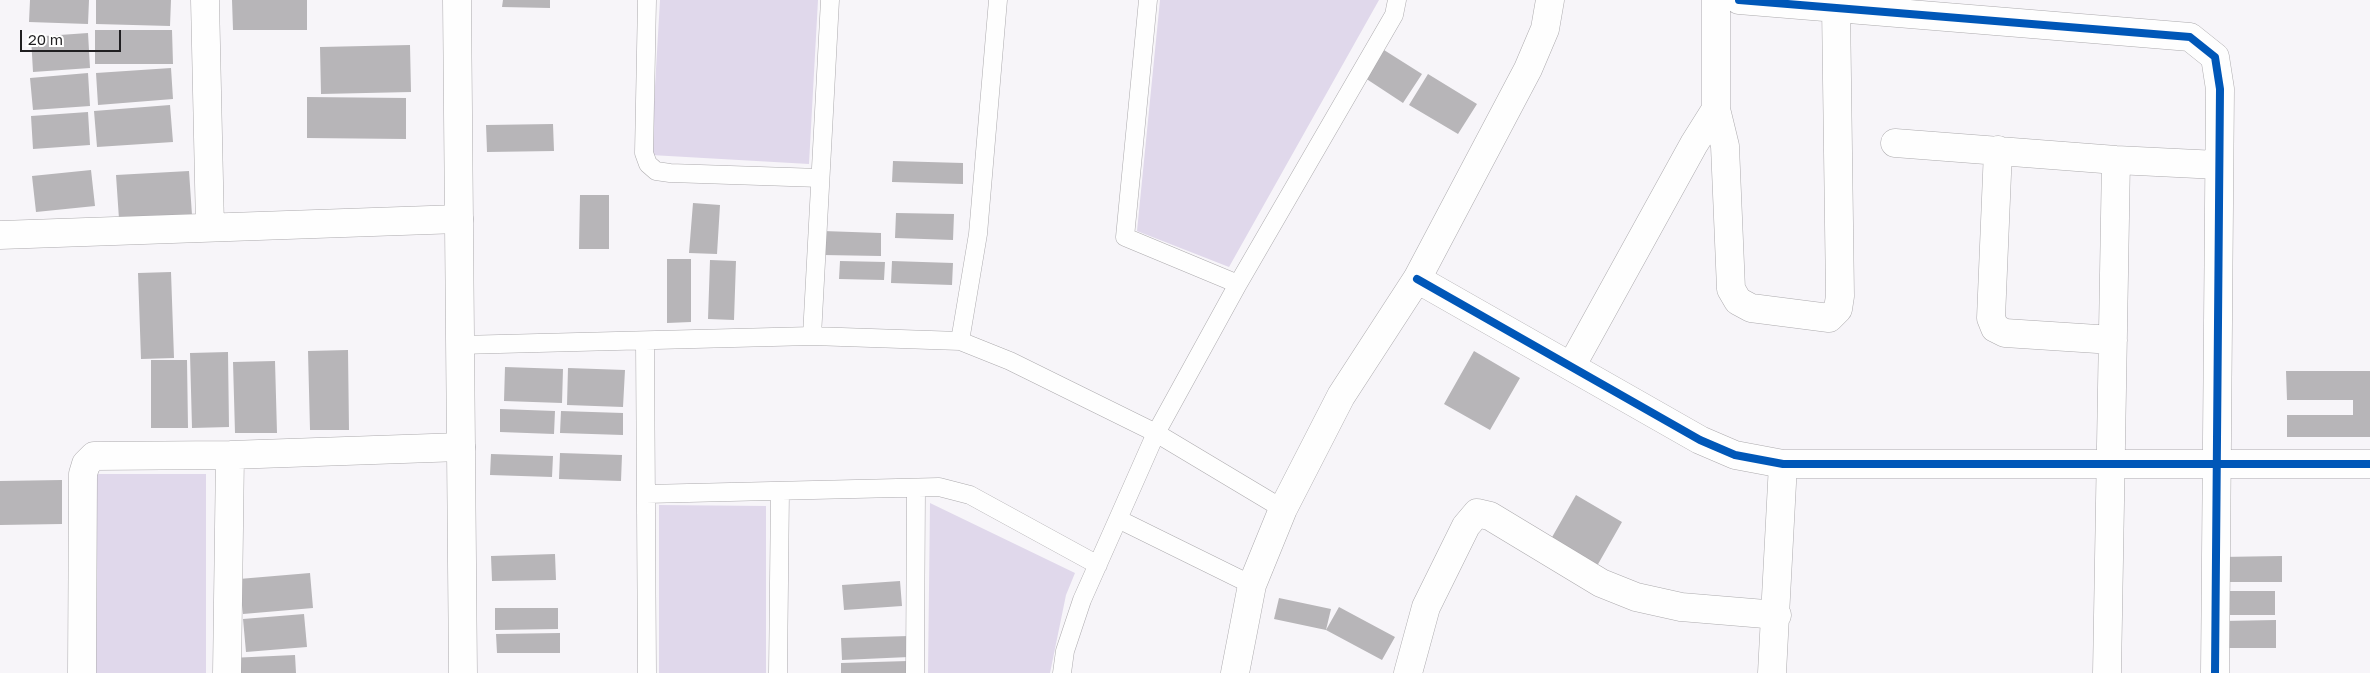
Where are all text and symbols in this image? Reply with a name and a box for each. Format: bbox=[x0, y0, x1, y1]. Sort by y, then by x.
scale bar bbox=[22, 20, 124, 52]
text: 20 m bbox=[28, 30, 63, 48]

